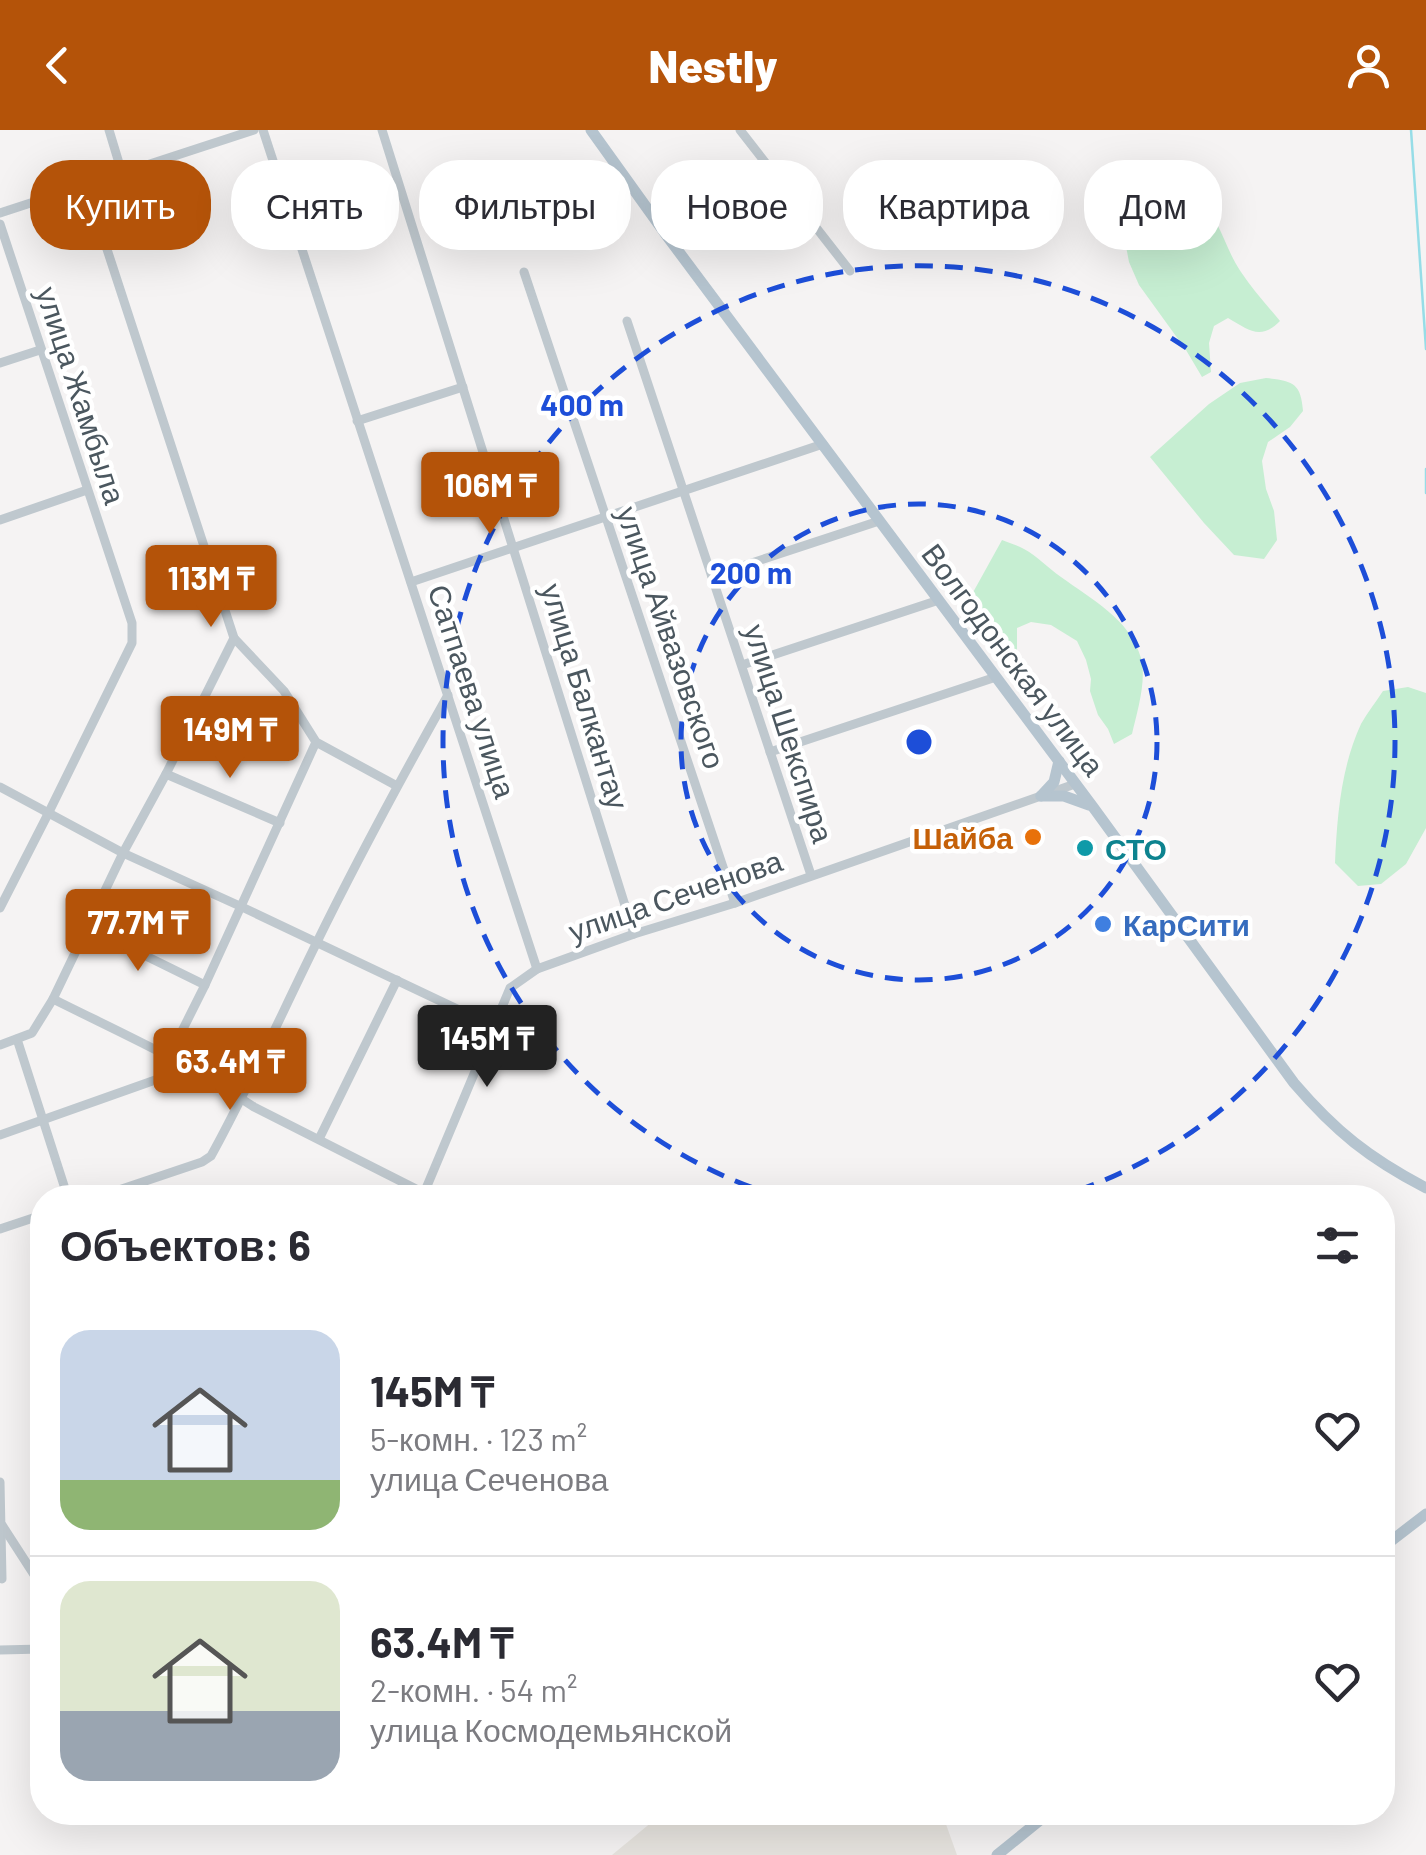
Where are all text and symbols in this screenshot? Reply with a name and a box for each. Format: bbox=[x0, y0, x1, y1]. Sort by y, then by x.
icon: back bbox=[30, 38, 85, 93]
text: Nestly bbox=[648, 38, 778, 92]
icon: person bbox=[1341, 38, 1396, 93]
chip: Купить bbox=[30, 160, 211, 250]
chip: Снять bbox=[231, 160, 399, 250]
chip: Фильтры bbox=[419, 160, 631, 250]
chip: Новое bbox=[651, 160, 823, 250]
chip: Квартира bbox=[843, 160, 1064, 250]
chip: Дом bbox=[1084, 160, 1222, 250]
street label: улица Жамбыла bbox=[30, 282, 134, 509]
text: 400 m bbox=[540, 386, 624, 422]
pin: 106M ₸ bbox=[409, 452, 571, 537]
text: 106M ₸ bbox=[443, 465, 537, 503]
street label: улица Айвазовского bbox=[610, 501, 734, 773]
street label: Волгодонская улица bbox=[915, 536, 1113, 782]
pin: 113M ₸ bbox=[130, 545, 292, 630]
text: 200 m bbox=[710, 554, 792, 590]
text: 113M ₸ bbox=[168, 558, 254, 596]
street label: улица Балкантау bbox=[535, 579, 637, 813]
street label: Сатпаева улица bbox=[422, 580, 525, 802]
street label: улица Шекспира bbox=[738, 619, 842, 847]
pin: 149M ₸ bbox=[149, 696, 311, 781]
text: 149M ₸ bbox=[183, 709, 277, 747]
centre of rings bbox=[901, 724, 937, 760]
place label: Шайба bbox=[913, 819, 1013, 855]
marker: Шайба bbox=[1022, 826, 1044, 848]
place label: СТО bbox=[1105, 830, 1167, 866]
marker: СТО bbox=[1074, 837, 1096, 859]
street label: улица Сеченова bbox=[563, 841, 787, 948]
pin: 77.7M ₸ bbox=[46, 889, 230, 974]
text: 77.7M ₸ bbox=[88, 902, 188, 940]
place label: КарСити bbox=[1123, 906, 1250, 942]
marker: КарСити bbox=[1092, 913, 1114, 935]
pin: 145M ₸ bbox=[406, 1005, 568, 1090]
text: 145M ₸ bbox=[440, 1018, 534, 1056]
pin: 63.4M ₸ bbox=[138, 1028, 322, 1113]
text: 63.4M ₸ bbox=[175, 1041, 285, 1079]
icon: filters bbox=[1310, 1218, 1365, 1273]
text: Объектов: 6 bbox=[60, 1219, 311, 1269]
text: 145M ₸ bbox=[370, 1365, 494, 1415]
icon: home bbox=[140, 1370, 260, 1490]
icon: heart bbox=[1310, 1403, 1365, 1458]
text: 5-комн. · 123 m² bbox=[370, 1419, 587, 1457]
text: улица Сеченова bbox=[370, 1459, 609, 1497]
text: 63.4M ₸ bbox=[370, 1616, 513, 1666]
icon: home bbox=[140, 1621, 260, 1741]
icon: heart bbox=[1310, 1654, 1365, 1709]
text: 2-комн. · 54 m² bbox=[370, 1670, 577, 1708]
text: улица Космодемьянской bbox=[370, 1710, 732, 1748]

